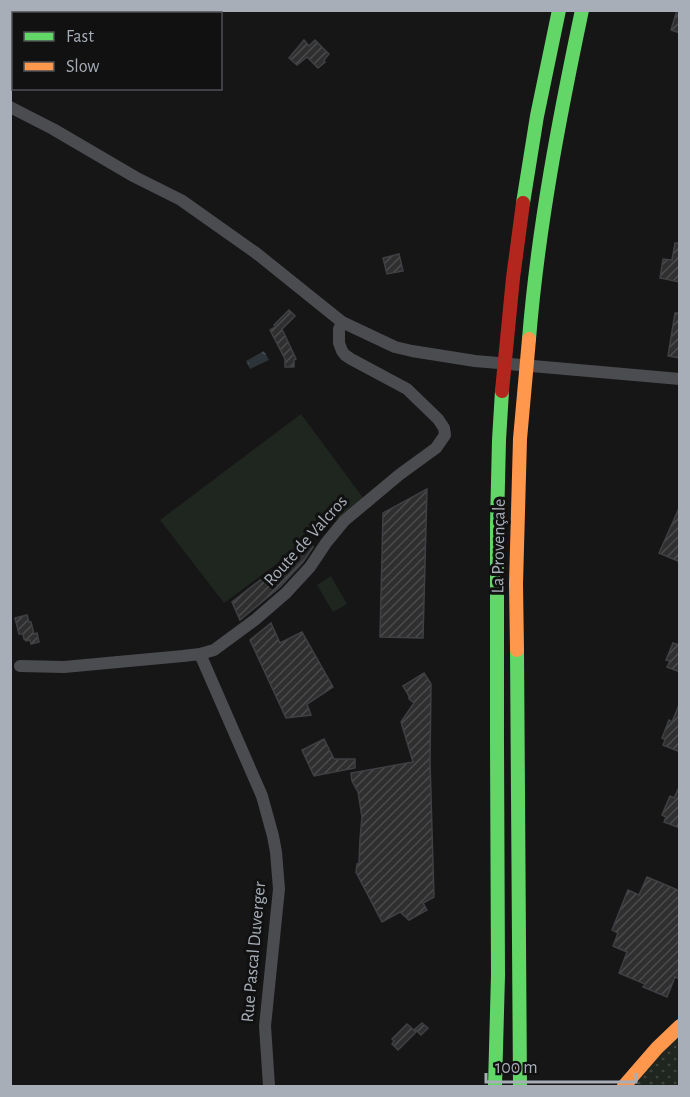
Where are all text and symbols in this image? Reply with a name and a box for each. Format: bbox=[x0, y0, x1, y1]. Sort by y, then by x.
legend bbox=[12, 12, 222, 90]
text: Fast bbox=[66, 28, 94, 46]
text: Slow bbox=[66, 58, 99, 76]
street label: Route de Valcros bbox=[261, 492, 351, 590]
street label: La Provençale bbox=[489, 498, 509, 594]
street label: Rue Pascal Duverger bbox=[239, 881, 269, 1023]
scale bar bbox=[486, 1046, 636, 1084]
text: 100 m bbox=[495, 1059, 538, 1077]

